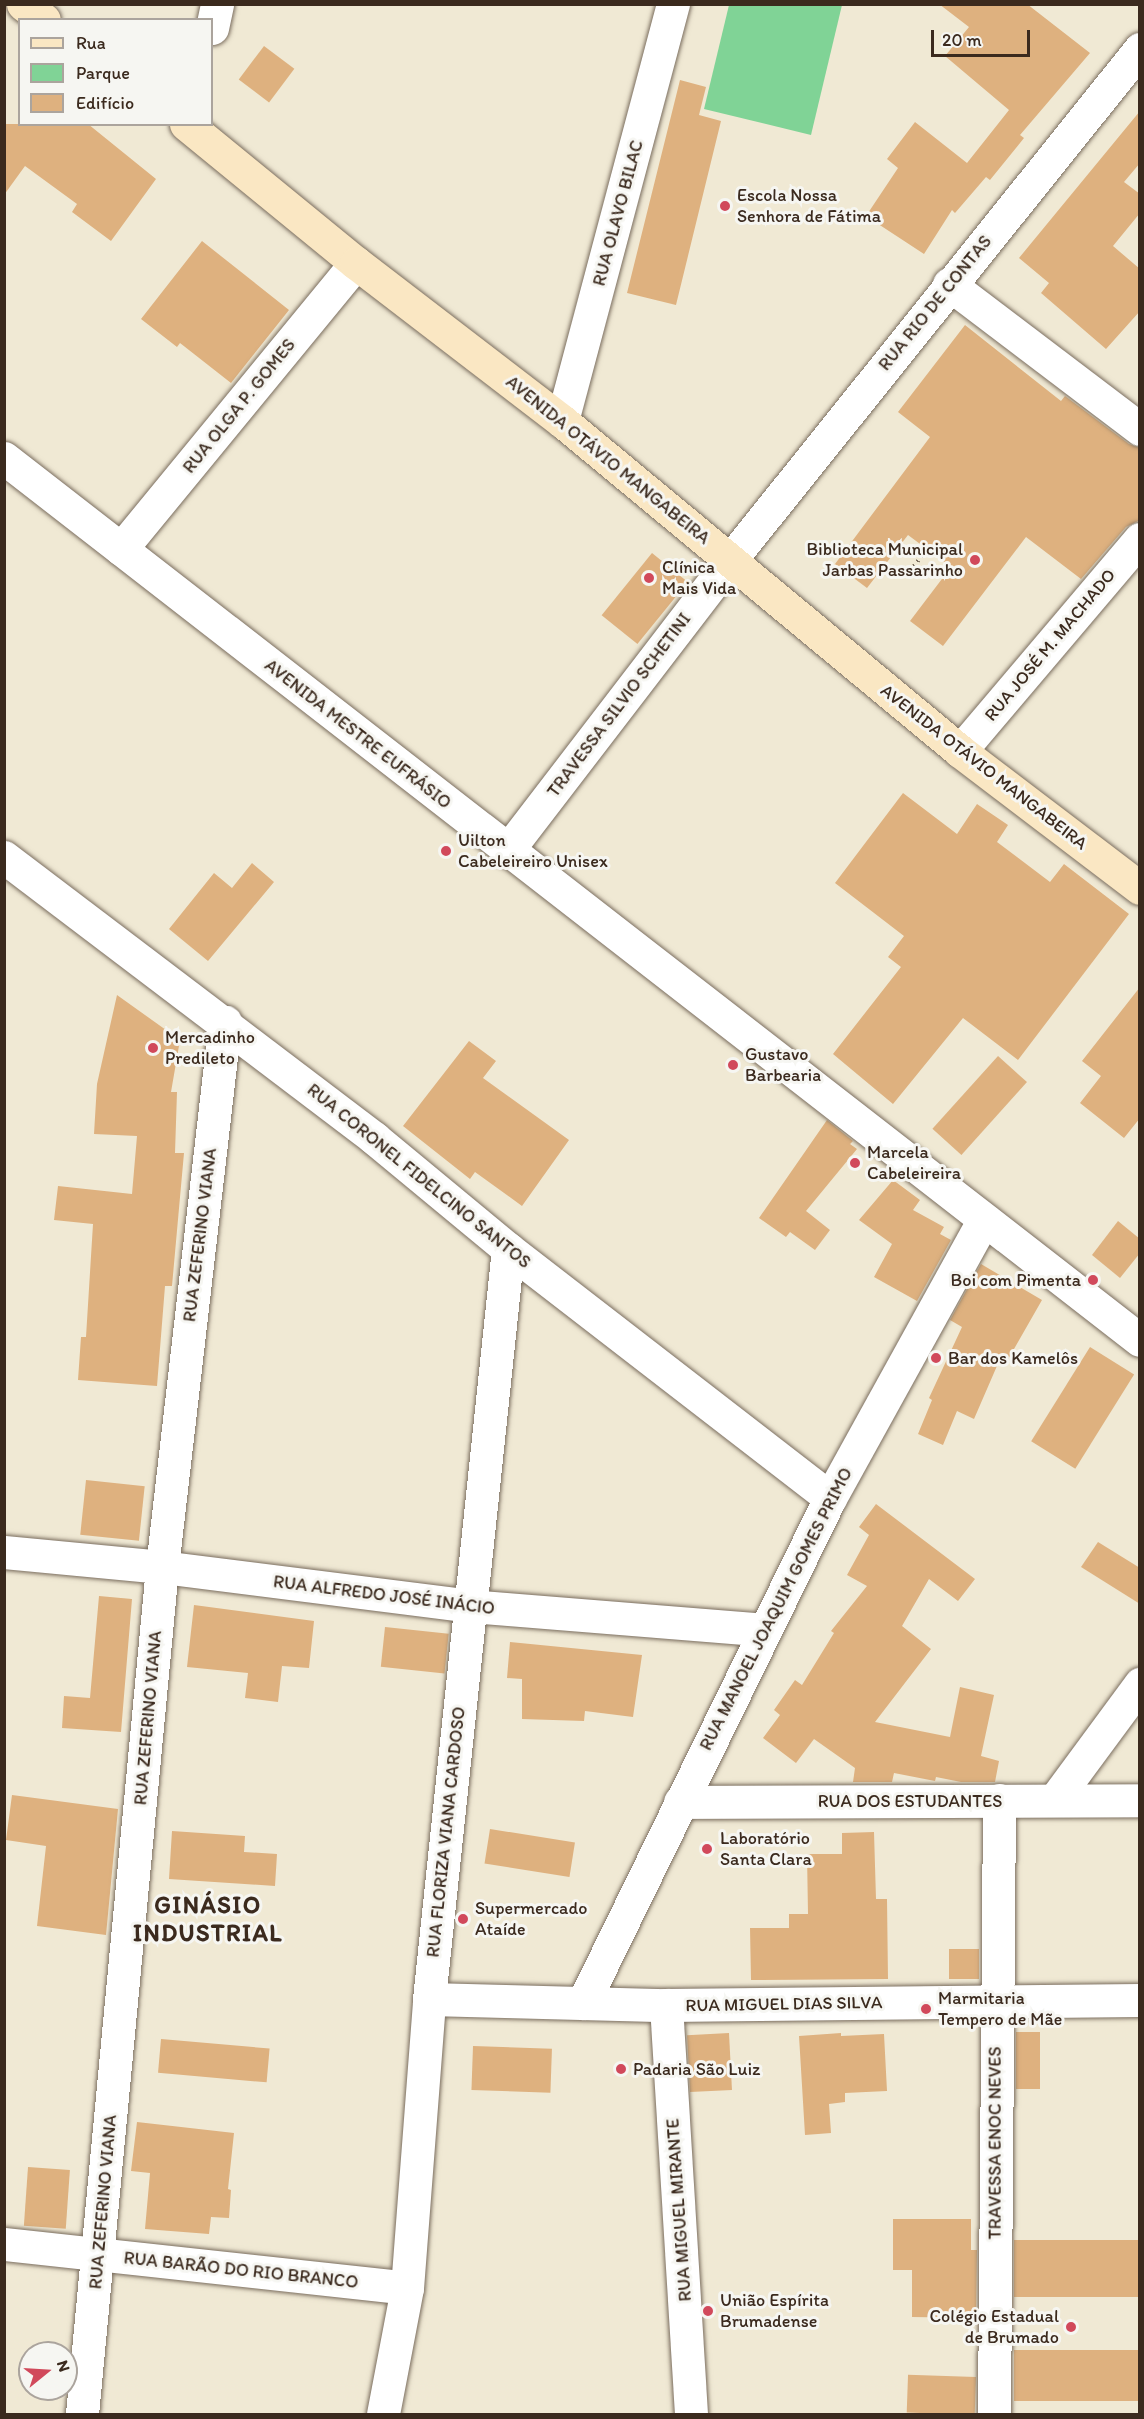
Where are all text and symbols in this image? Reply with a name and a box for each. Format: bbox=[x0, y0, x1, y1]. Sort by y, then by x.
legend bbox=[18, 18, 213, 126]
scale bar bbox=[934, 18, 1033, 56]
text: 20 m bbox=[942, 29, 982, 51]
text: Rua bbox=[76, 32, 106, 54]
text: Parque bbox=[76, 62, 130, 84]
text: Edifício bbox=[76, 92, 134, 114]
street label: RUA OLAVO BILAC bbox=[588, 138, 648, 288]
place label: Escola Nossa Senhora de Fátima bbox=[737, 185, 880, 228]
marker: Escola Nossa Senhora de Fátima bbox=[718, 199, 732, 213]
street label: RUA RIO DE CONTAS bbox=[874, 231, 996, 375]
street label: RUA OLGA P. GOMES bbox=[178, 334, 300, 478]
street label: AVENIDA OTÁVIO MANGABEIRA bbox=[502, 371, 714, 549]
place label: Biblioteca Municipal Jarbas Passarinho bbox=[806, 539, 963, 582]
marker: Biblioteca Municipal Jarbas Passarinho bbox=[968, 553, 982, 567]
place label: Clínica Mais Vida bbox=[662, 557, 736, 600]
street label: RUA JOSÉ M. MACHADO bbox=[980, 564, 1120, 726]
marker: Clínica Mais Vida bbox=[640, 569, 658, 587]
street label: TRAVESSA SILVIO SCHETINI bbox=[543, 609, 695, 801]
street label: AVENIDA MESTRE EUFRÁSIO bbox=[260, 654, 456, 814]
street label: AVENIDA OTÁVIO MANGABEIRA bbox=[876, 680, 1092, 854]
place label: Uilton Cabeleireiro Unisex bbox=[458, 830, 608, 872]
marker: Uilton Cabeleireiro Unisex bbox=[439, 844, 453, 858]
place label: Mercadinho Predileto bbox=[165, 1027, 255, 1070]
marker: Mercadinho Predileto bbox=[146, 1041, 160, 1055]
place label: Gustavo Barbearia bbox=[745, 1044, 821, 1086]
marker: Gustavo Barbearia bbox=[726, 1058, 740, 1072]
street label: RUA CORONEL FIDELCINO SANTOS bbox=[302, 1078, 536, 1274]
place label: Marcela Cabeleireira bbox=[867, 1142, 961, 1184]
street label: RUA ZEFERINO VIANA bbox=[178, 1146, 222, 1324]
marker: Marcela Cabeleireira bbox=[848, 1156, 862, 1170]
place label: Boi com Pimenta bbox=[951, 1269, 1081, 1291]
marker: Boi com Pimenta bbox=[1086, 1273, 1100, 1287]
place label: Bar dos Kamelôs bbox=[948, 1347, 1078, 1369]
marker: Bar dos Kamelôs bbox=[929, 1351, 943, 1365]
street label: RUA MANOEL JOAQUIM GOMES PRIMO bbox=[695, 1464, 857, 1754]
street label: RUA ALFREDO JOSÉ INÁCIO bbox=[271, 1571, 497, 1619]
street label: RUA ZEFERINO VIANA bbox=[130, 1629, 166, 1807]
street label: RUA FLORIZA VIANA CARDOSO bbox=[422, 1706, 470, 1958]
street label: RUA DOS ESTUDANTES bbox=[817, 1790, 1003, 1812]
place label: Laboratório Santa Clara bbox=[720, 1828, 811, 1870]
marker: Laboratório Santa Clara bbox=[698, 1840, 716, 1858]
district label: GINÁSIO INDUSTRIAL bbox=[133, 1891, 283, 1947]
place label: Supermercado Ataíde bbox=[475, 1898, 587, 1940]
marker: Supermercado Ataíde bbox=[456, 1912, 470, 1926]
place label: Marmitaria Tempero de Mãe bbox=[938, 1988, 1062, 2030]
street label: RUA MIGUEL DIAS SILVA bbox=[684, 1991, 884, 2017]
marker: Marmitaria Tempero de Mãe bbox=[919, 2002, 933, 2016]
street label: TRAVESSA ENOC NEVES bbox=[984, 2047, 1006, 2239]
place label: Padaria São Luiz bbox=[633, 2058, 760, 2080]
marker: Padaria São Luiz bbox=[614, 2062, 628, 2076]
street label: RUA ZEFERINO VIANA bbox=[85, 2113, 121, 2291]
street label: RUA MIGUEL MIRANTE bbox=[662, 2118, 696, 2302]
street label: RUA BARÃO DO RIO BRANCO bbox=[123, 2247, 359, 2293]
place label: União Espírita Brumadense bbox=[720, 2290, 828, 2332]
marker: União Espírita Brumadense bbox=[701, 2304, 715, 2318]
place label: Colégio Estadual de Brumado bbox=[929, 2306, 1059, 2348]
marker: Colégio Estadual de Brumado bbox=[1064, 2320, 1078, 2334]
north arrow bbox=[18, 2341, 78, 2401]
text: N bbox=[53, 2358, 74, 2374]

